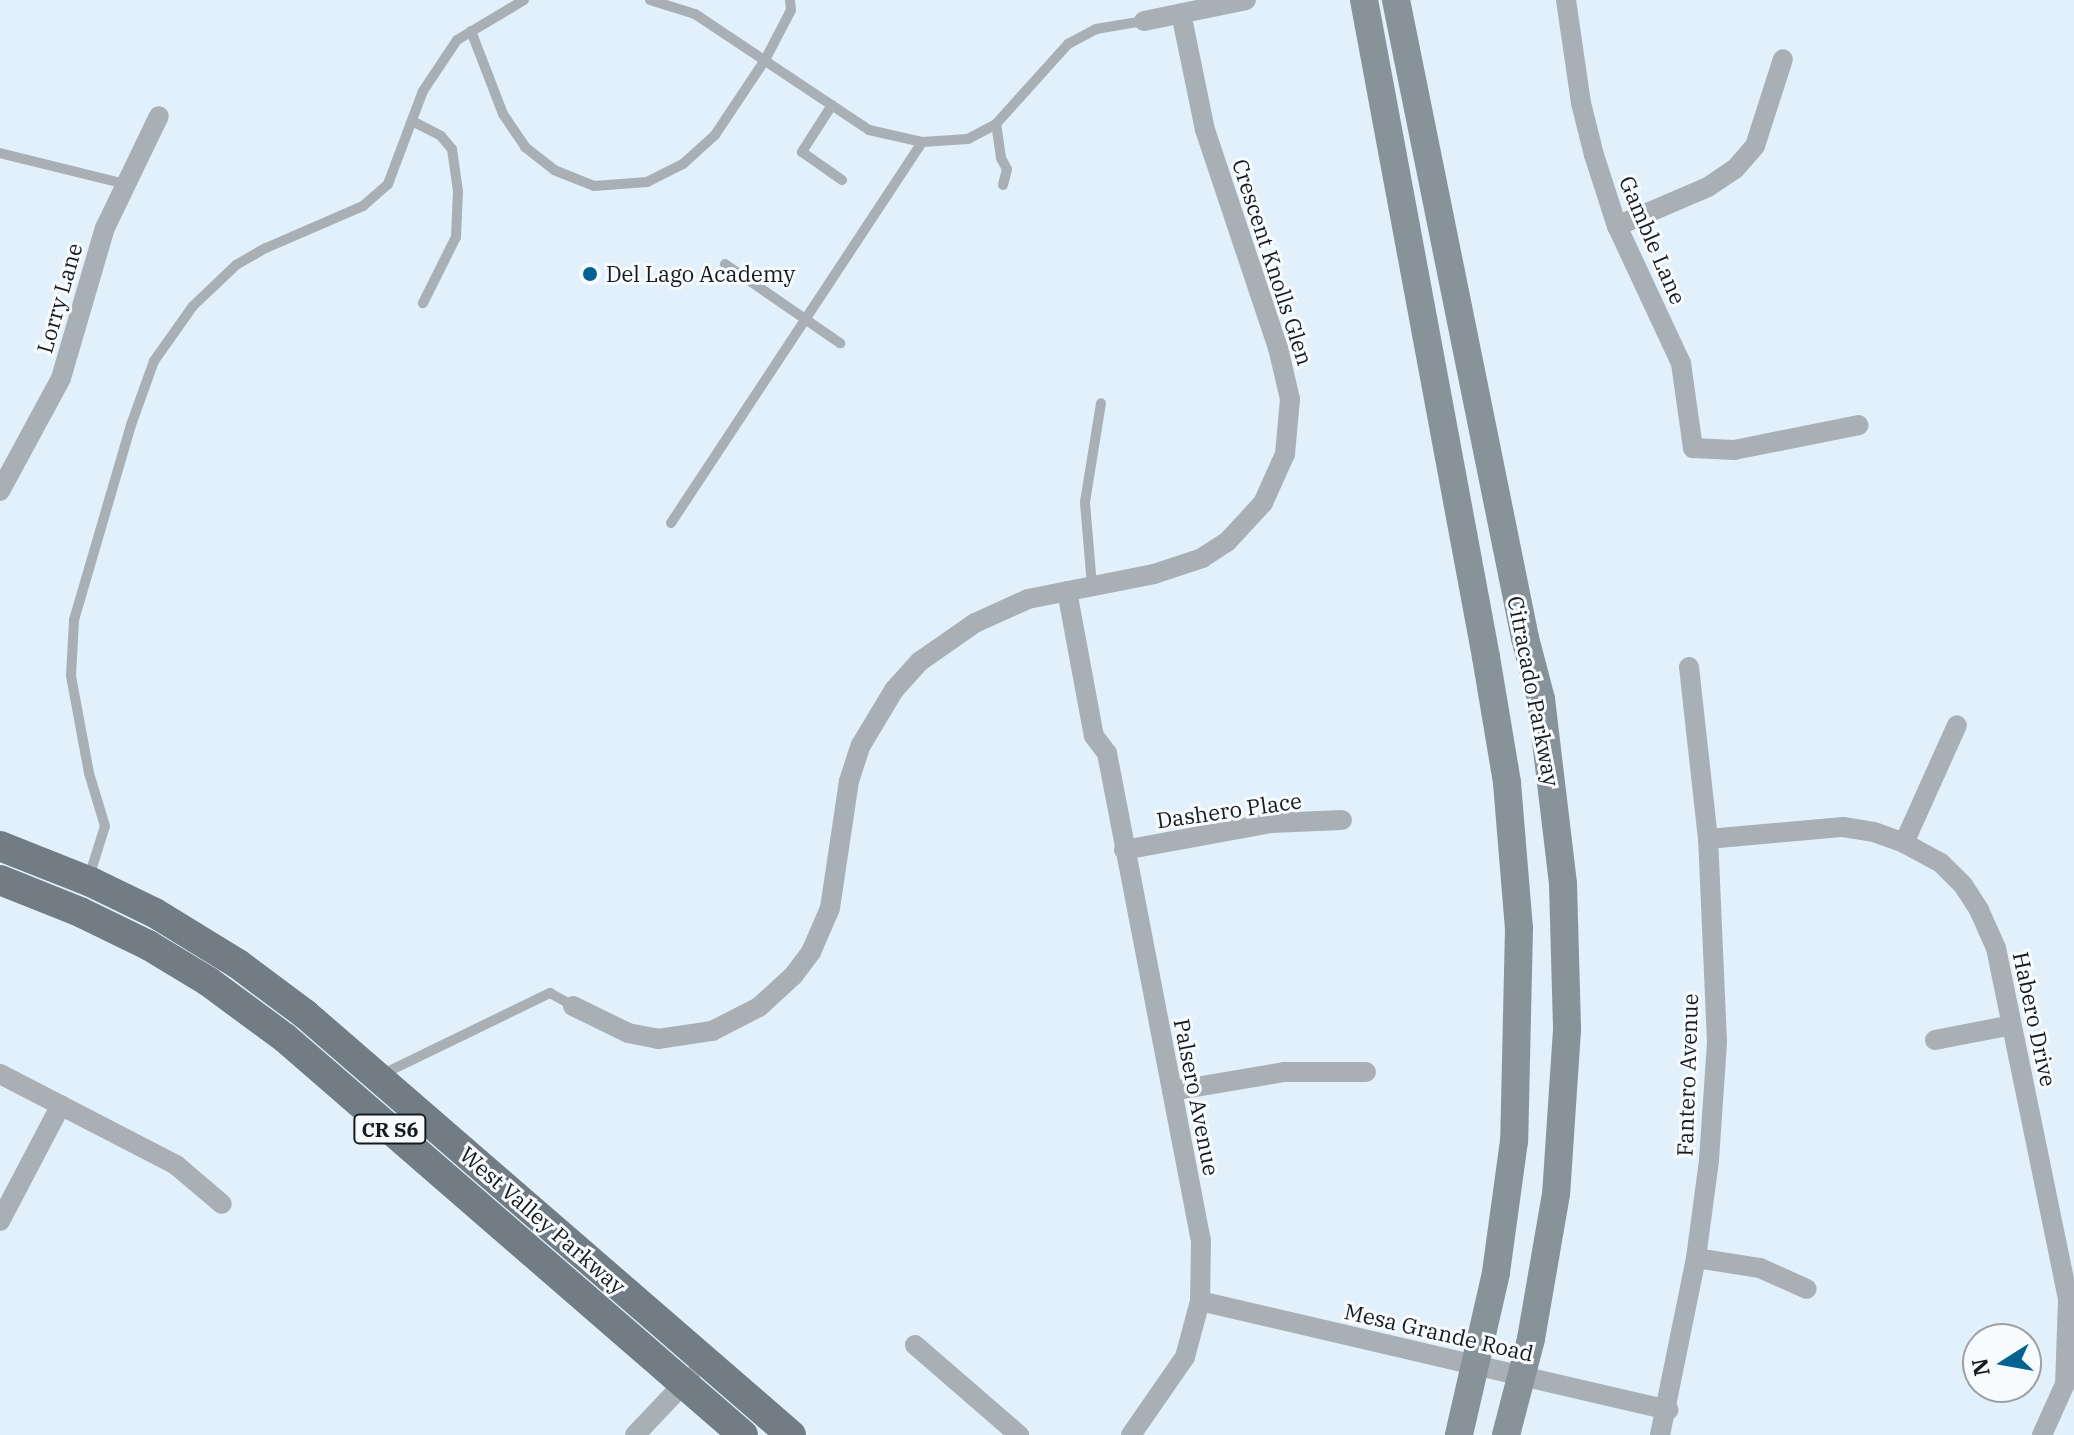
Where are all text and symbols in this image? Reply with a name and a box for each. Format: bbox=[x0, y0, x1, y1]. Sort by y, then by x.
street label: Crescent Knolls Glen bbox=[1227, 156, 1319, 368]
street label: Gamble Lane bbox=[1614, 172, 1692, 308]
street label: Lorry Lane bbox=[31, 240, 87, 356]
place label: Del Lago Academy bbox=[606, 261, 795, 287]
marker: Del Lago Academy bbox=[581, 265, 599, 283]
street label: Citracado Parkway bbox=[1503, 594, 1565, 788]
street label: Dashero Place bbox=[1155, 787, 1303, 833]
street label: Habero Drive bbox=[2008, 949, 2062, 1089]
street label: Fantero Avenue bbox=[1671, 993, 1703, 1157]
street label: Palsero Avenue bbox=[1169, 1016, 1225, 1178]
road number: CR S6 bbox=[352, 1113, 428, 1145]
street label: West Valley Parkway bbox=[455, 1141, 631, 1299]
street label: Mesa Grande Road bbox=[1342, 1297, 1536, 1367]
north arrow bbox=[1962, 1323, 2042, 1403]
text: N bbox=[1964, 1356, 1996, 1379]

